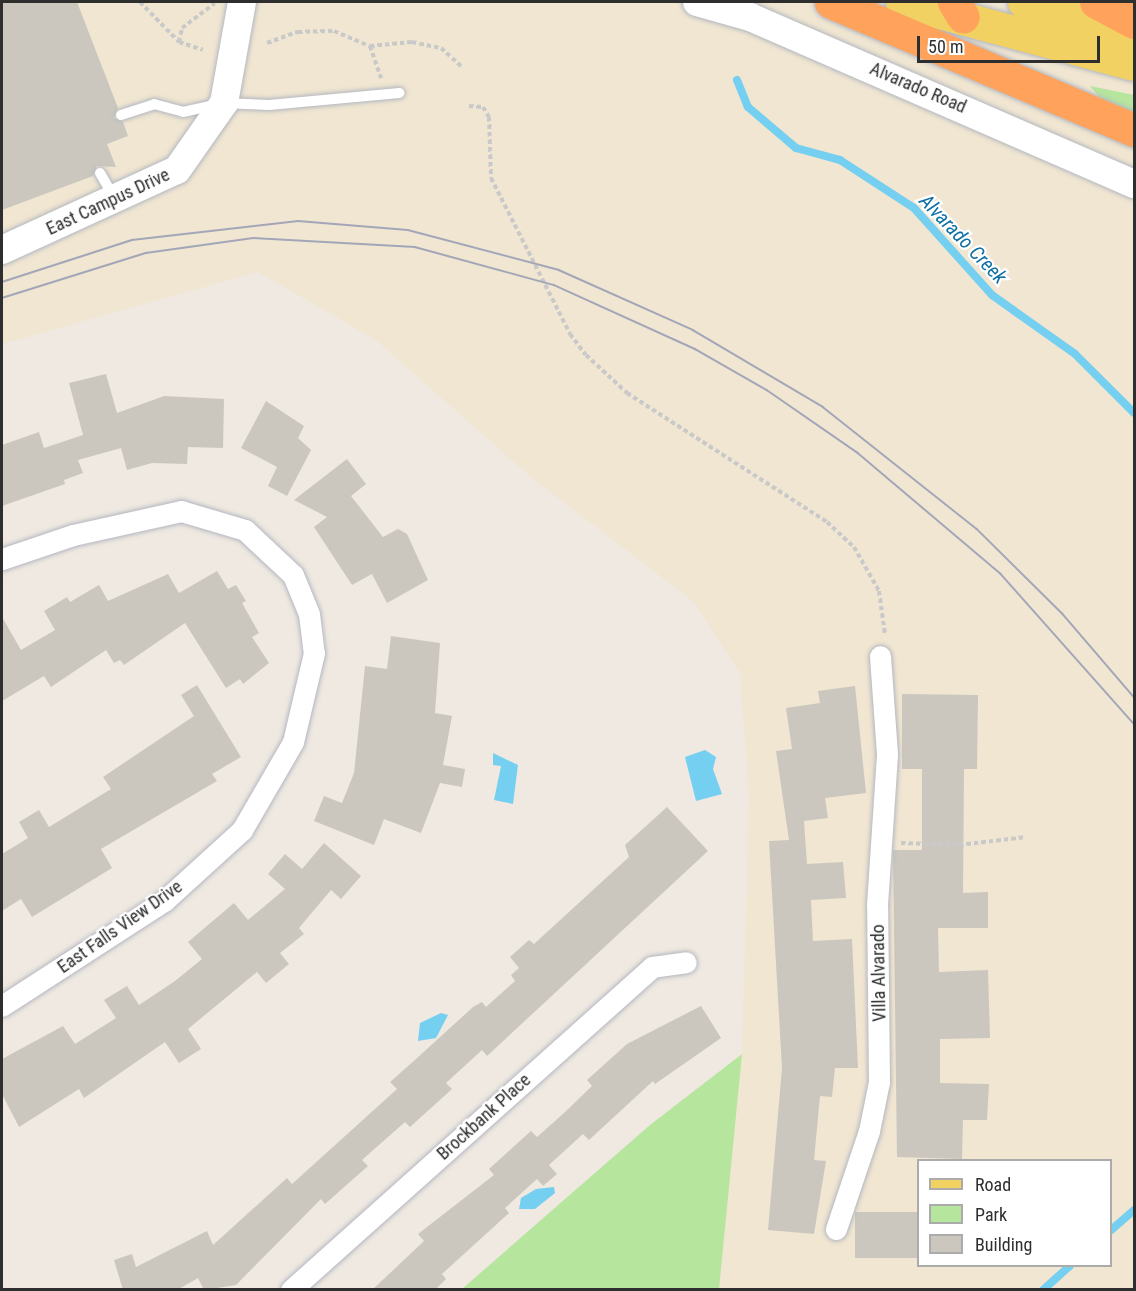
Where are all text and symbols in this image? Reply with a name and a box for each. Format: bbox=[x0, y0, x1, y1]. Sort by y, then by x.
scale bar bbox=[920, 24, 1103, 62]
text: 50 m bbox=[928, 36, 963, 57]
street label: Alvarado Road bbox=[867, 58, 969, 118]
street label: East Campus Drive bbox=[43, 164, 173, 240]
water label: Alvarado Creek bbox=[914, 189, 1012, 289]
street label: East Falls View Drive bbox=[54, 876, 186, 978]
street label: Villa Alvarado bbox=[867, 924, 891, 1022]
street label: Brockbank Place bbox=[433, 1069, 535, 1165]
legend bbox=[917, 1159, 1112, 1267]
text: Road bbox=[975, 1174, 1011, 1195]
text: Park bbox=[975, 1204, 1007, 1225]
text: Building bbox=[975, 1234, 1032, 1255]

